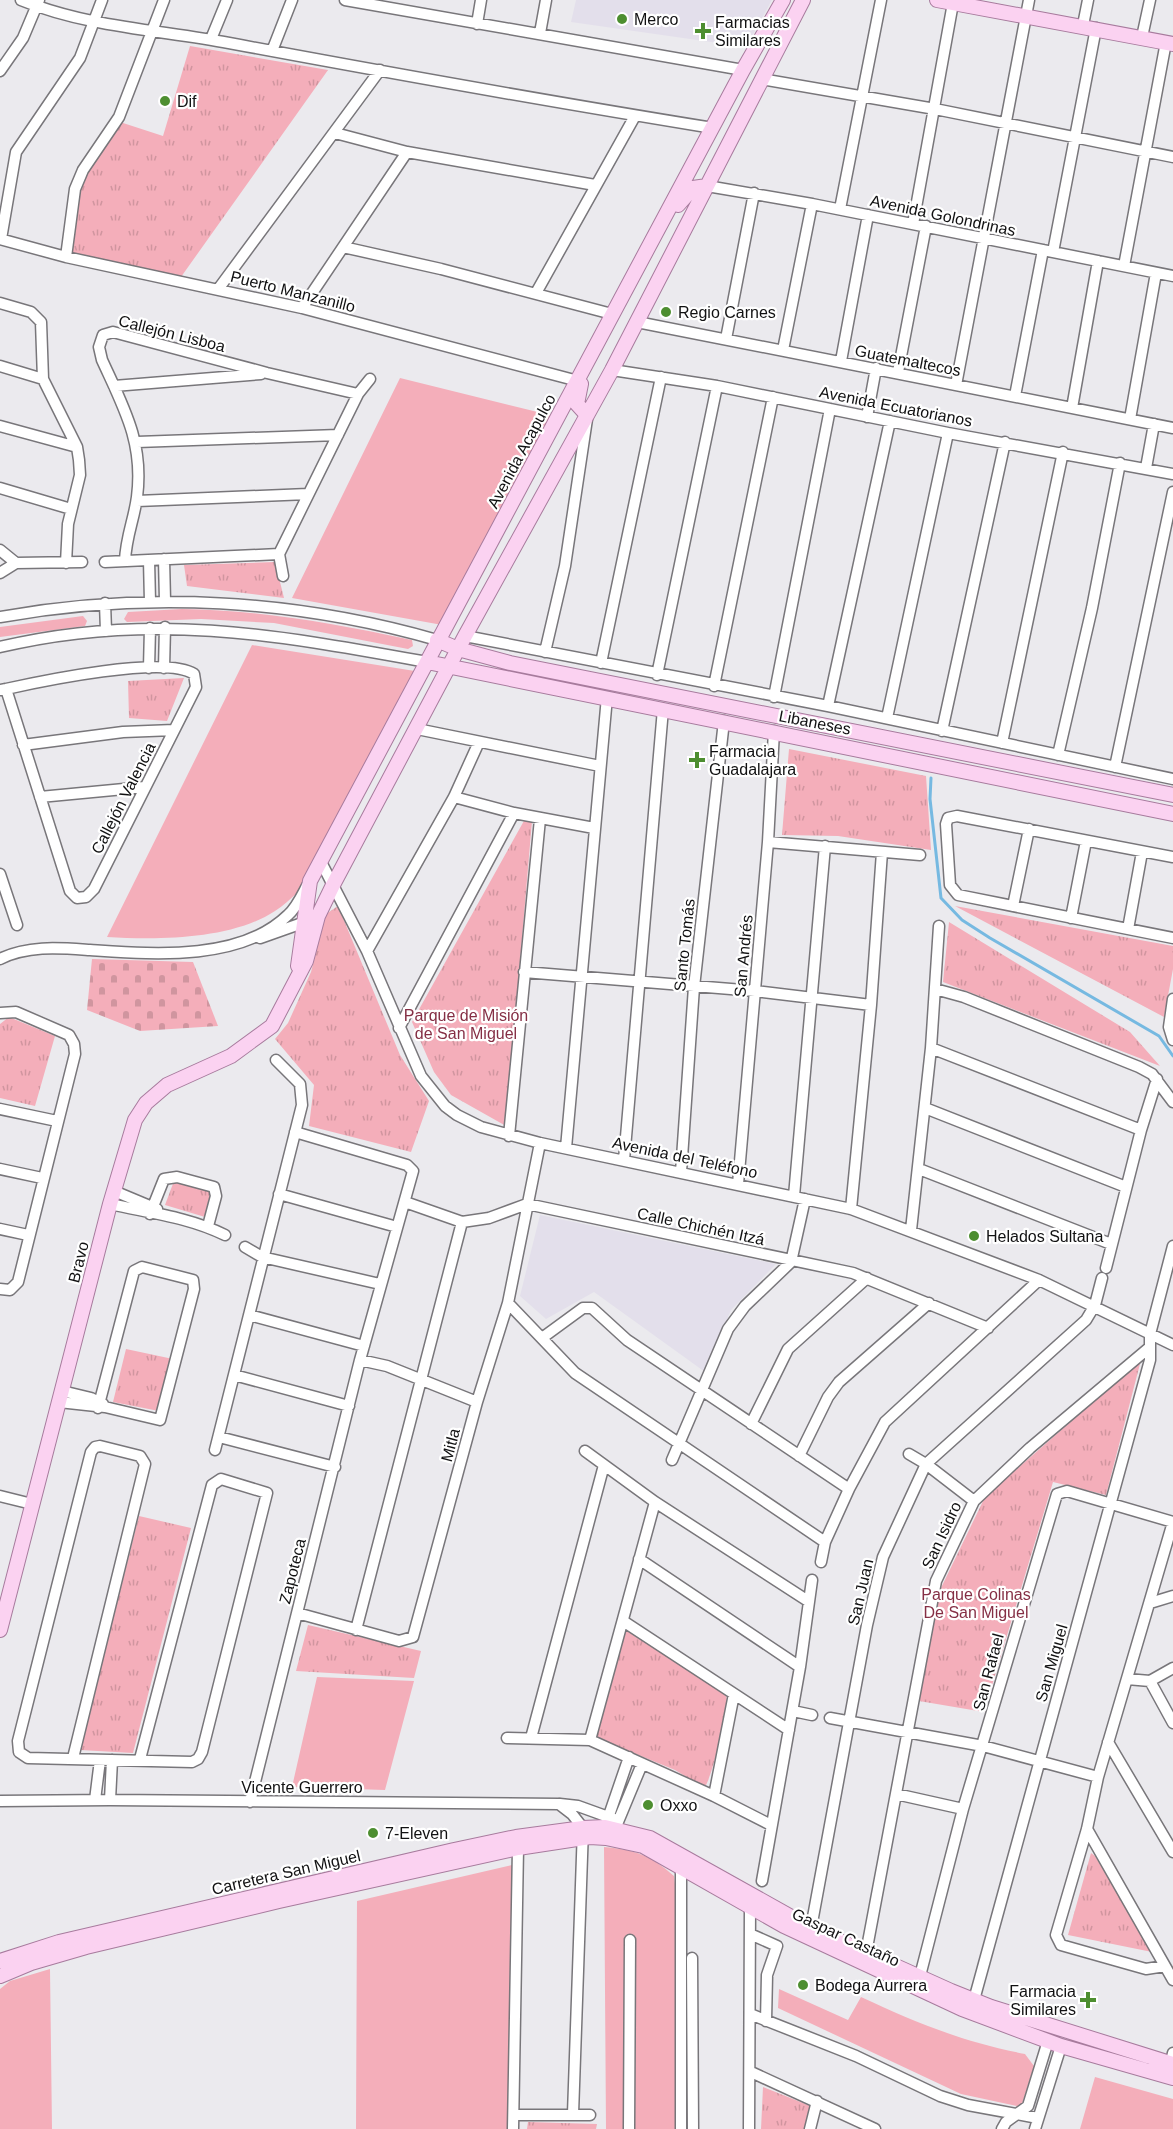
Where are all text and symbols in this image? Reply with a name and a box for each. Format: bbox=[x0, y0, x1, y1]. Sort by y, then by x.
place label: Merco bbox=[634, 11, 679, 28]
marker: Merco bbox=[615, 12, 629, 26]
place label: Farmacias Similares bbox=[715, 14, 790, 49]
marker: Farmacias Similares bbox=[696, 24, 710, 38]
place label: Dif bbox=[177, 93, 197, 110]
marker: Dif bbox=[158, 94, 172, 108]
street label: Avenida Golondrinas bbox=[869, 192, 1017, 239]
street label: Puerto Manzanillo bbox=[229, 268, 357, 315]
place label: Regio Carnes bbox=[678, 304, 776, 321]
marker: Regio Carnes bbox=[659, 305, 673, 319]
street label: Callejón Lisboa bbox=[117, 312, 227, 355]
street label: Guatemaltecos bbox=[853, 342, 962, 379]
street label: Avenida Ecuatorianos bbox=[818, 383, 974, 430]
street label: Avenida Acapulco bbox=[484, 391, 559, 511]
street label: Libaneses bbox=[777, 707, 852, 738]
street label: Callejón Valencia bbox=[88, 740, 159, 857]
place label: Farmacia Guadalajara bbox=[709, 743, 796, 778]
marker: Farmacia Guadalajara bbox=[690, 753, 704, 767]
street label: Santo Tomás bbox=[671, 898, 698, 992]
street label: San Andrés bbox=[731, 914, 756, 998]
park label: Parque de Misión de San Miguel bbox=[404, 1007, 528, 1042]
street label: Avenida del Teléfono bbox=[611, 1134, 759, 1181]
street label: Calle Chichén Itzá bbox=[636, 1205, 766, 1248]
place label: Helados Sultana bbox=[986, 1228, 1104, 1245]
marker: Helados Sultana bbox=[967, 1229, 981, 1243]
street label: Bravo bbox=[65, 1240, 92, 1284]
street label: Mitla bbox=[438, 1427, 463, 1464]
street label: San Isidro bbox=[919, 1499, 964, 1571]
street label: Zapoteca bbox=[276, 1537, 309, 1606]
street label: San Juan bbox=[845, 1557, 876, 1627]
park label: Parque Colinas De San Miguel bbox=[921, 1586, 1031, 1621]
street label: San Miguel bbox=[1032, 1622, 1071, 1704]
street label: San Rafael bbox=[970, 1632, 1007, 1713]
street label: Vicente Guerrero bbox=[241, 1779, 363, 1796]
place label: Oxxo bbox=[660, 1797, 697, 1814]
marker: Oxxo bbox=[641, 1798, 655, 1812]
place label: 7-Eleven bbox=[385, 1825, 448, 1842]
marker: 7-Eleven bbox=[366, 1826, 380, 1840]
street label: Carretera San Miguel bbox=[210, 1847, 362, 1898]
street label: Gaspar Castaño bbox=[789, 1905, 902, 1970]
place label: Bodega Aurrera bbox=[815, 1977, 927, 1994]
marker: Bodega Aurrera bbox=[796, 1978, 810, 1992]
place label: Farmacia Similares bbox=[1009, 1983, 1076, 2018]
marker: Farmacia Similares bbox=[1081, 1993, 1095, 2007]

